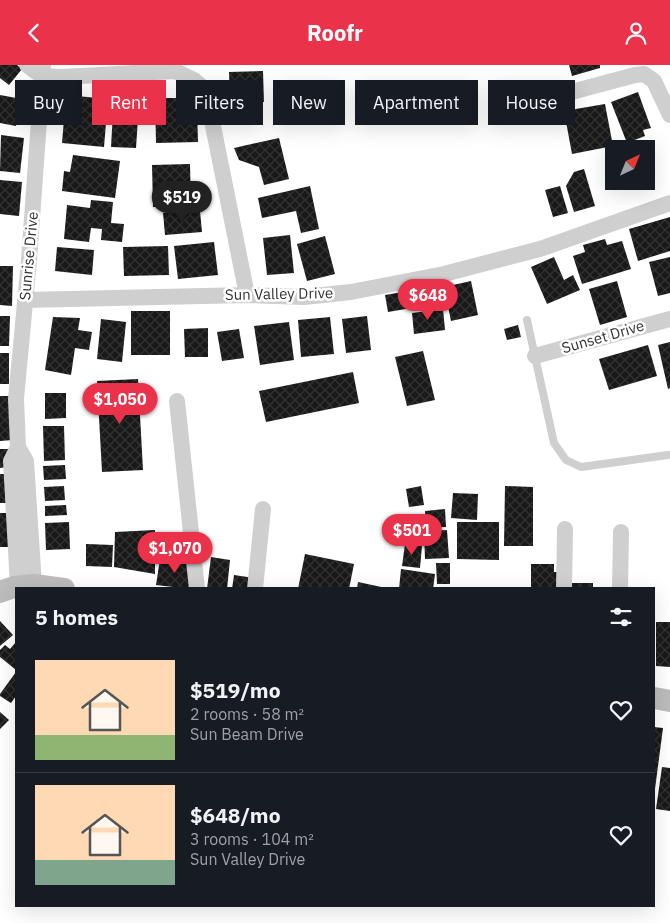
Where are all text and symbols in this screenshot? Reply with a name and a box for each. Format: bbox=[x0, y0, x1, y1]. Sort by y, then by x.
text: Roofr bbox=[307, 18, 363, 47]
icon: back bbox=[20, 19, 48, 47]
icon: person bbox=[622, 19, 650, 47]
chip: Buy bbox=[15, 80, 82, 125]
chip: Rent bbox=[92, 80, 166, 125]
chip: Filters bbox=[176, 80, 263, 125]
chip: New bbox=[273, 80, 345, 125]
chip: Apartment bbox=[355, 80, 478, 125]
chip: House bbox=[488, 80, 575, 125]
north arrow bbox=[605, 140, 655, 190]
map controls bbox=[605, 140, 655, 190]
pin: $519 bbox=[152, 181, 212, 223]
text: $519 bbox=[163, 187, 201, 207]
street label: Sunrise Drive bbox=[15, 211, 42, 301]
pin: $648 bbox=[398, 279, 458, 321]
street label: Sun Valley Drive bbox=[225, 283, 333, 304]
text: $648 bbox=[409, 285, 447, 305]
street label: Sunset Drive bbox=[559, 316, 646, 357]
pin: $1,050 bbox=[79, 383, 161, 425]
text: $1,050 bbox=[94, 389, 146, 409]
pin: $501 bbox=[382, 513, 442, 556]
text: $501 bbox=[393, 520, 431, 540]
pin: $1,070 bbox=[134, 531, 216, 574]
text: $1,070 bbox=[149, 538, 201, 558]
text: 5 homes bbox=[35, 603, 118, 631]
icon: filters bbox=[607, 603, 635, 631]
text: $519/mo bbox=[190, 676, 281, 704]
icon: home bbox=[75, 680, 135, 740]
icon: heart bbox=[607, 696, 635, 724]
text: 2 rooms · 58 m² bbox=[190, 704, 304, 724]
text: Sun Beam Drive bbox=[190, 724, 304, 744]
text: $648/mo bbox=[190, 801, 281, 829]
icon: home bbox=[75, 805, 135, 865]
icon: heart bbox=[607, 821, 635, 849]
text: 3 rooms · 104 m² bbox=[190, 829, 314, 849]
text: Sun Valley Drive bbox=[190, 849, 305, 869]

